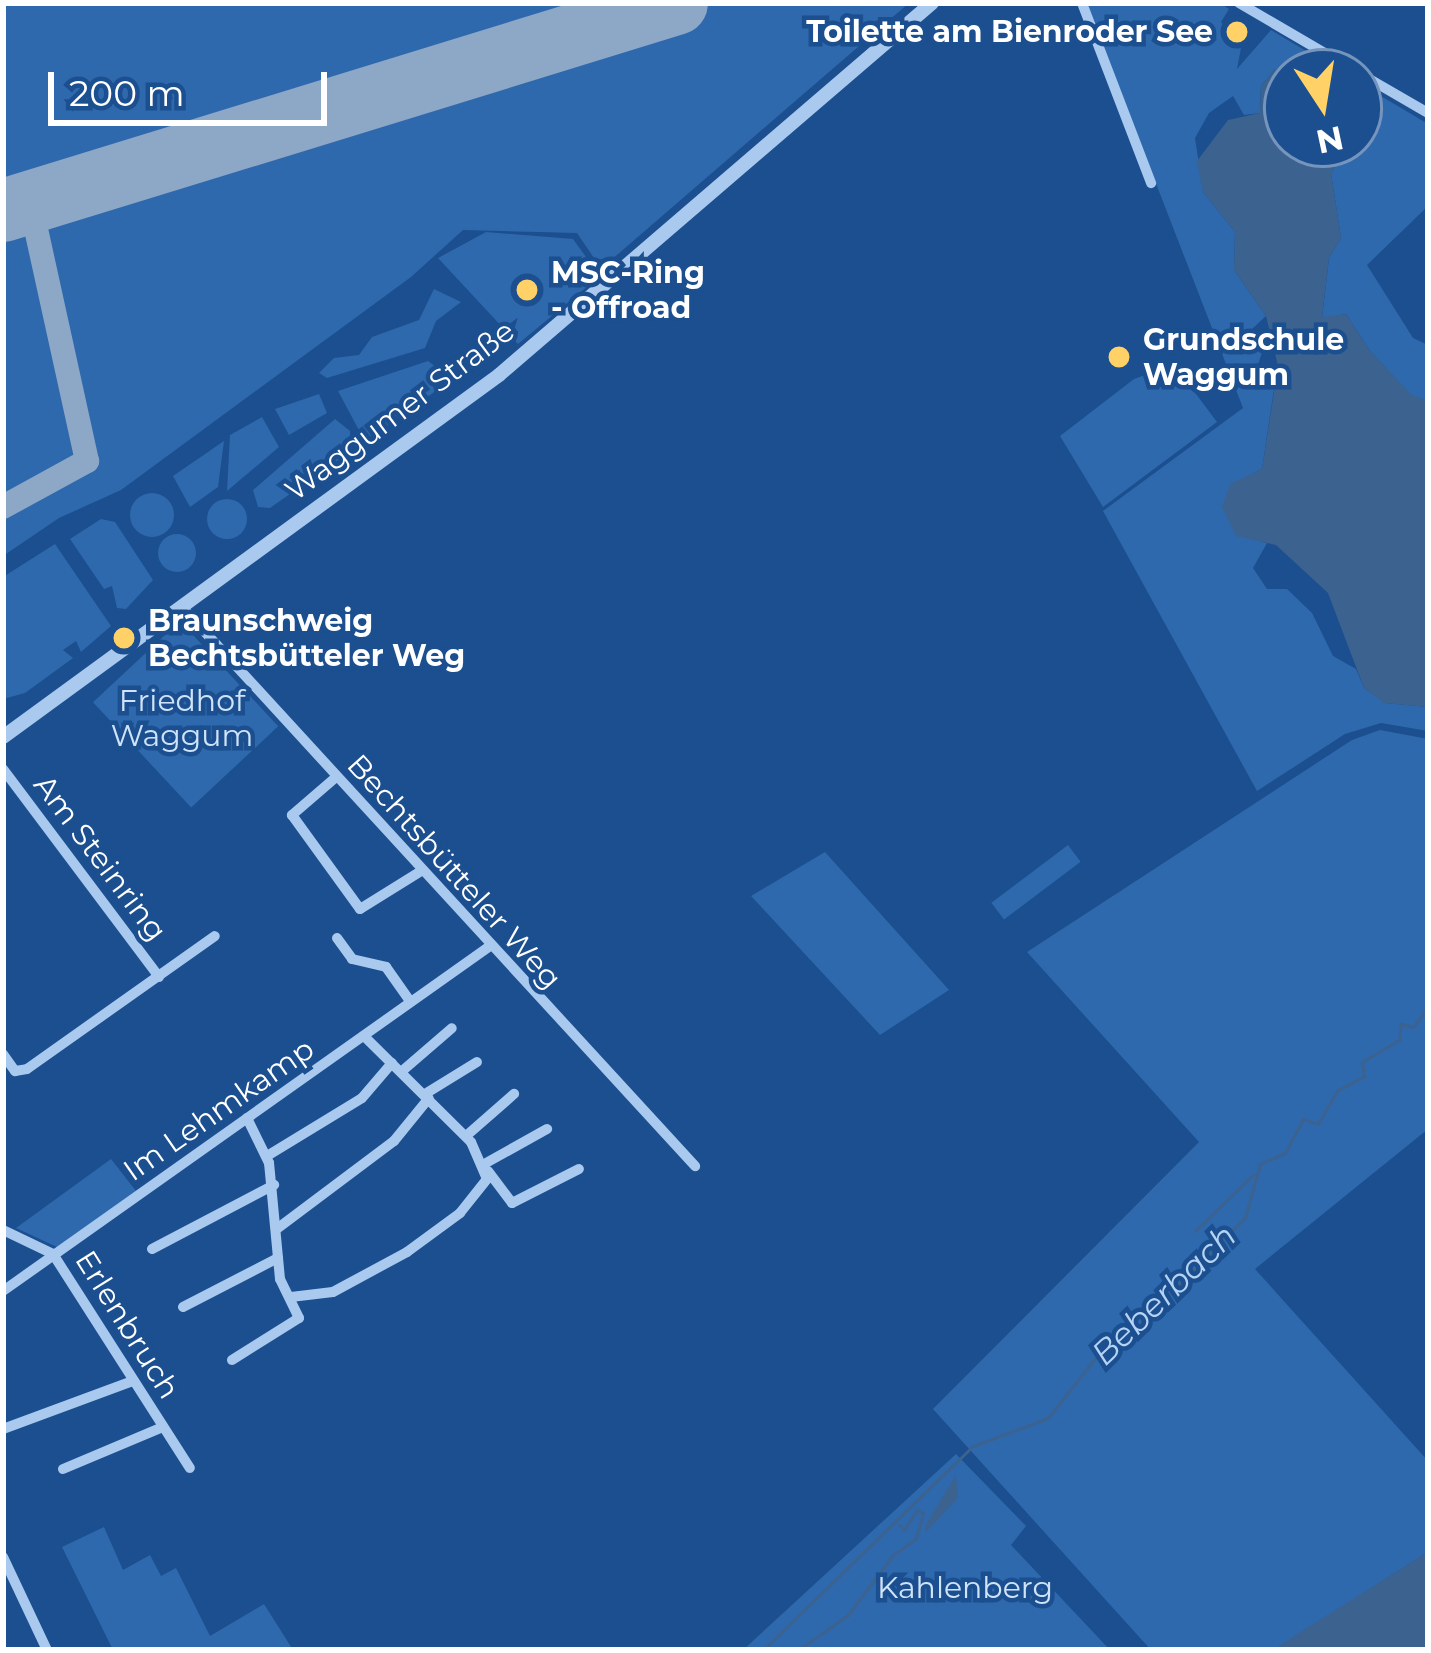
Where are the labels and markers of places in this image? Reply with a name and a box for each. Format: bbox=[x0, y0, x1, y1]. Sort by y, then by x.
place label: Toilette am Bienroder See bbox=[806, 14, 1213, 50]
marker: Toilette am Bienroder See bbox=[1224, 19, 1250, 45]
place label: MSC-Ring - Offroad bbox=[551, 255, 705, 326]
marker: MSC-Ring - Offroad bbox=[514, 277, 540, 303]
place label: Grundschule Waggum bbox=[1143, 322, 1344, 392]
marker: Grundschule Waggum bbox=[1106, 344, 1132, 370]
place label: Braunschweig Bechtsbütteler Weg bbox=[148, 603, 465, 674]
marker: Braunschweig Bechtsbütteler Weg bbox=[111, 625, 137, 651]

